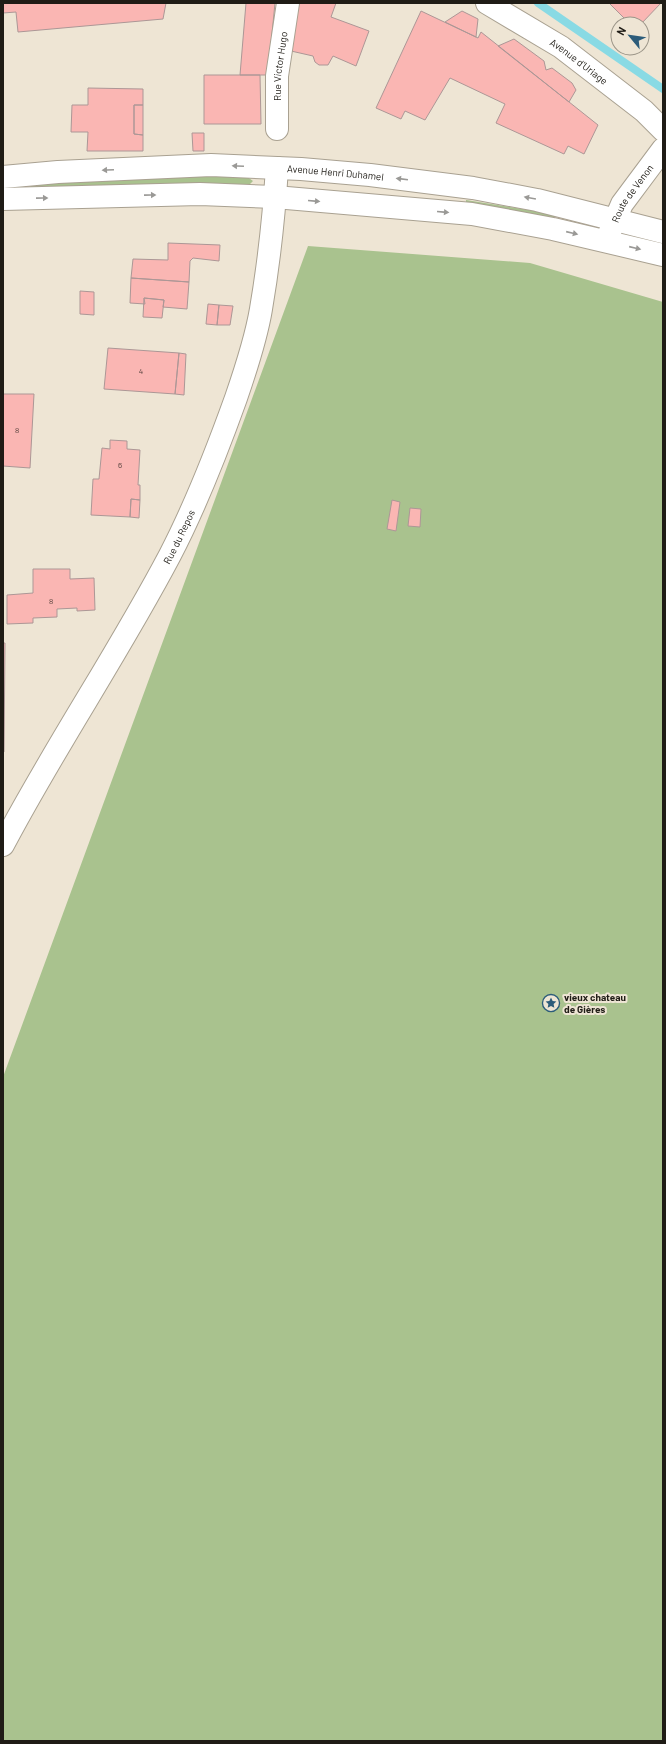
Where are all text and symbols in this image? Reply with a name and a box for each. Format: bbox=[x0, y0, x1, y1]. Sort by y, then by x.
north arrow bbox=[610, 16, 650, 56]
text: N bbox=[613, 25, 628, 37]
street label: Rue Victor Hugo bbox=[271, 31, 290, 101]
street label: Avenue d'Uriage bbox=[548, 36, 610, 87]
street label: Avenue Henri Duhamel bbox=[287, 162, 384, 183]
street label: Route de Venon bbox=[609, 162, 656, 224]
one-way arrow bbox=[232, 163, 244, 170]
one-way arrow bbox=[102, 166, 114, 173]
one-way arrow bbox=[396, 176, 408, 182]
one-way arrow bbox=[144, 192, 157, 198]
one-way arrow bbox=[36, 195, 49, 201]
one-way arrow bbox=[523, 195, 536, 201]
one-way arrow bbox=[308, 197, 320, 204]
one-way arrow bbox=[437, 208, 449, 215]
one-way arrow bbox=[566, 230, 578, 236]
one-way arrow bbox=[628, 245, 641, 251]
house number: 4 bbox=[139, 366, 143, 376]
house number: 8 bbox=[15, 425, 19, 435]
house number: 6 bbox=[118, 460, 122, 470]
street label: Rue du Repos bbox=[160, 508, 197, 566]
house number: 8 bbox=[49, 596, 53, 606]
place label: vieux chateau de Gières bbox=[564, 991, 626, 1015]
place icon: vieux chateau de Gières bbox=[541, 993, 561, 1013]

